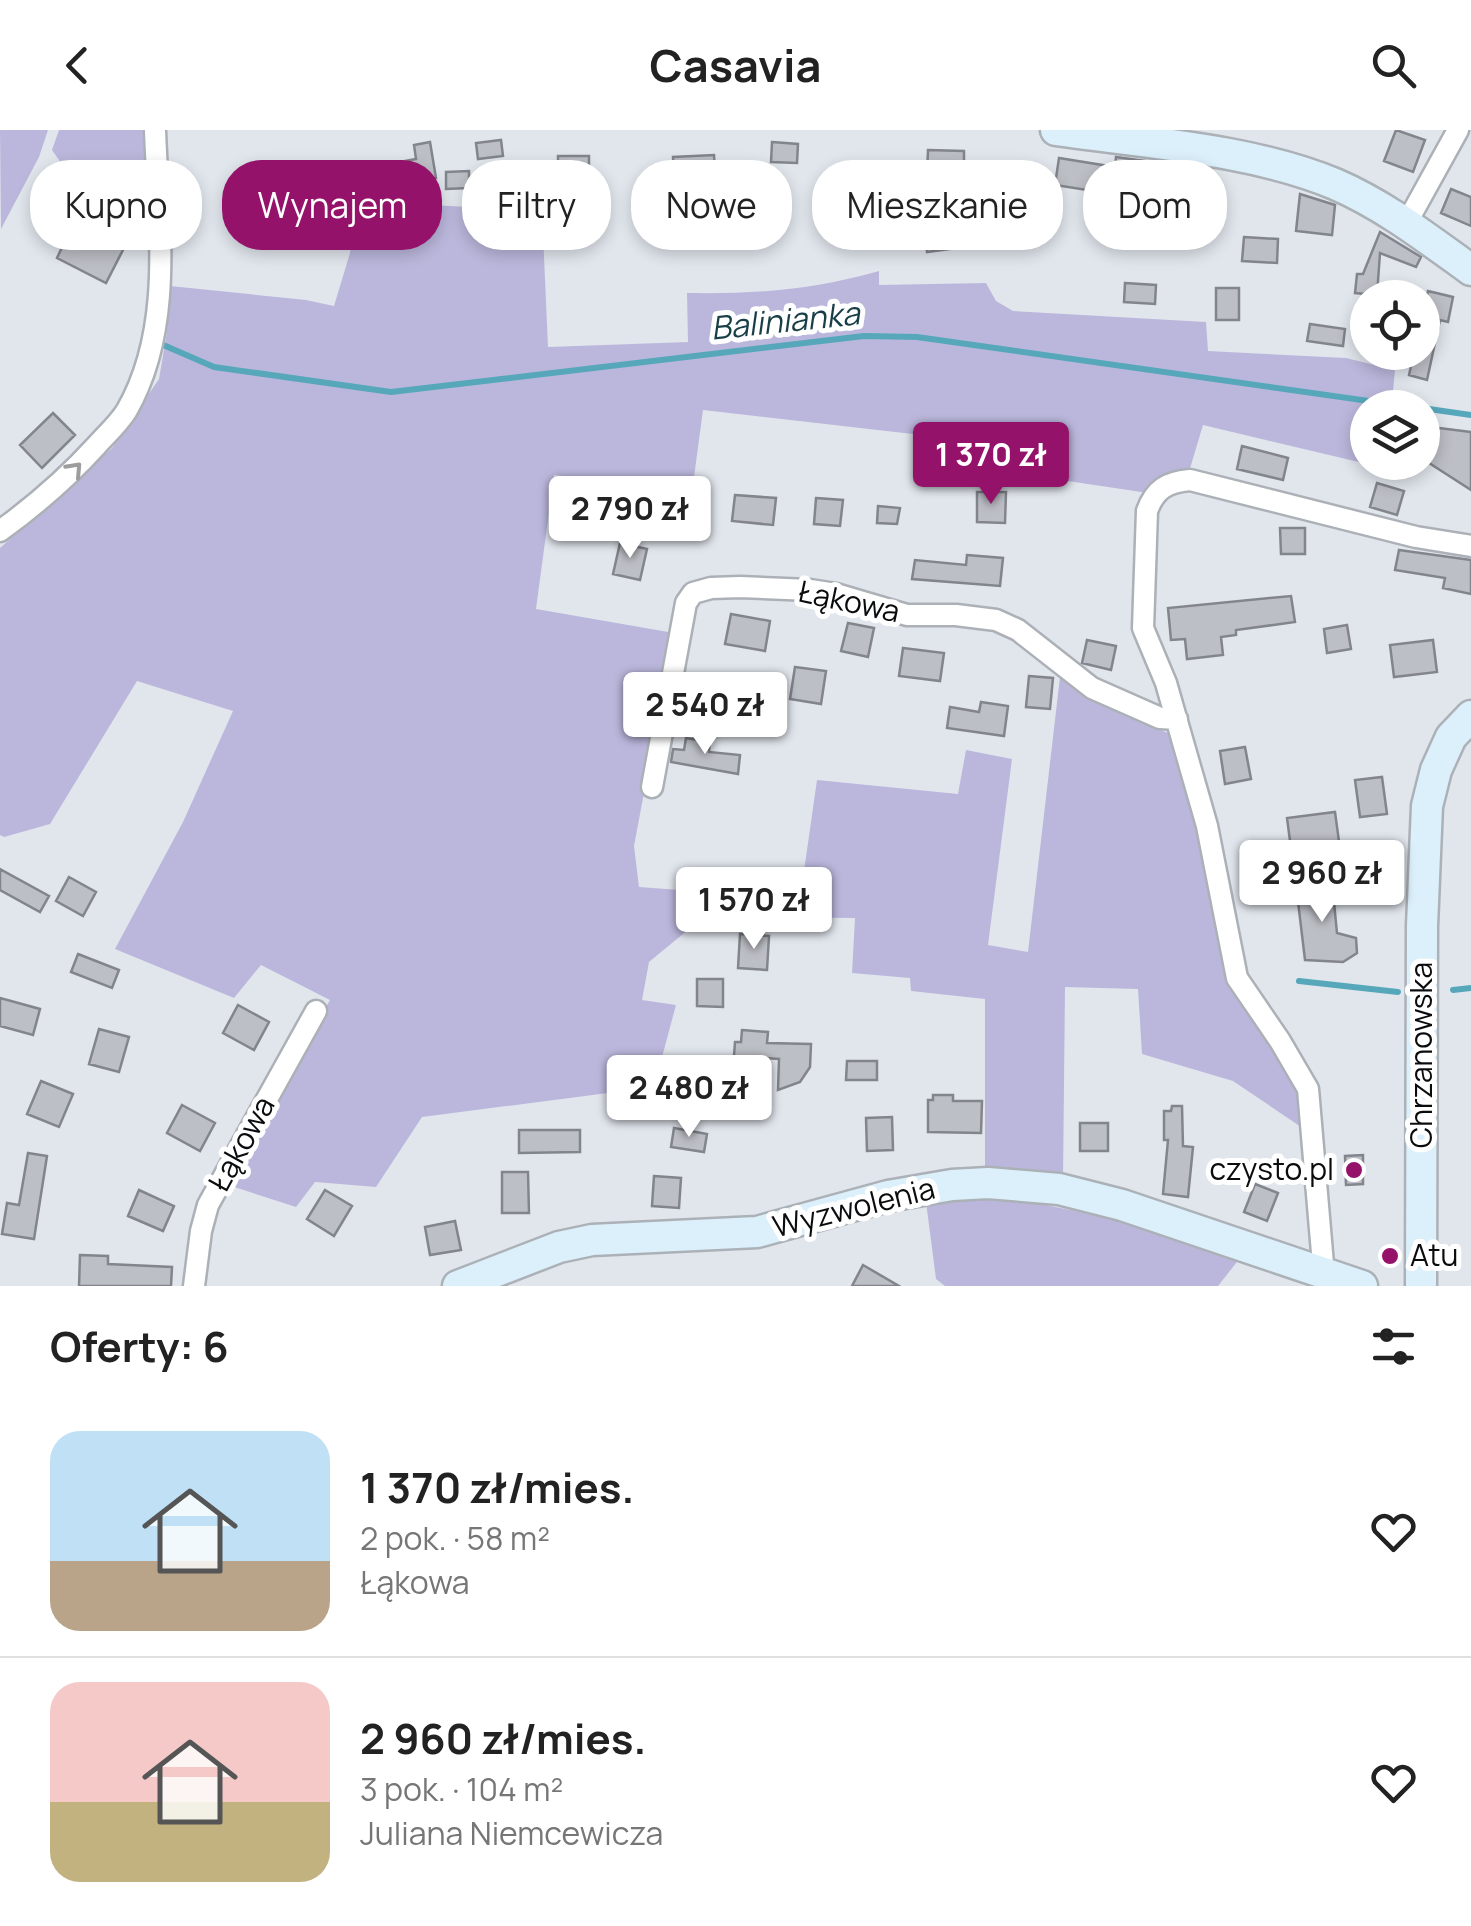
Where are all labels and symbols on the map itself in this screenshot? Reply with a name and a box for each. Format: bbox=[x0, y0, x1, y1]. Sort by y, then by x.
water label: Balinianka bbox=[708, 290, 864, 350]
pin: 1 370 zł bbox=[888, 422, 1094, 507]
one-way arrow bbox=[63, 462, 81, 481]
pin: 2 790 zł bbox=[527, 476, 733, 561]
street label: Łąkowa bbox=[795, 570, 904, 631]
pin: 2 540 zł bbox=[602, 672, 808, 757]
pin: 2 960 zł bbox=[1219, 840, 1425, 925]
pin: 1 570 zł bbox=[651, 867, 857, 952]
street label: Chrzanowska bbox=[1400, 962, 1441, 1148]
pin: 2 480 zł bbox=[586, 1055, 792, 1140]
street label: Łąkowa bbox=[198, 1088, 284, 1198]
place label: czysto.pl bbox=[1210, 1148, 1334, 1189]
marker: czysto.pl bbox=[1343, 1159, 1365, 1181]
street label: Wyzwolenia bbox=[768, 1167, 939, 1246]
place label: Atu bbox=[1410, 1234, 1458, 1275]
marker: Atu bbox=[1379, 1245, 1401, 1267]

